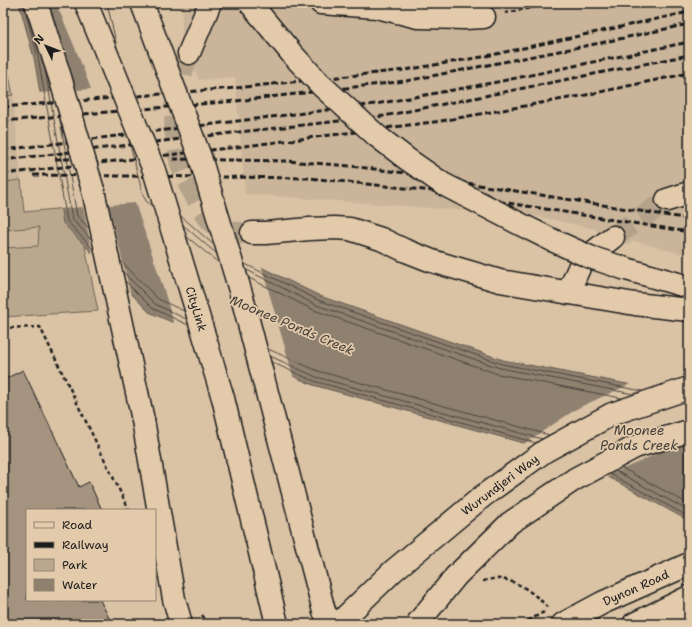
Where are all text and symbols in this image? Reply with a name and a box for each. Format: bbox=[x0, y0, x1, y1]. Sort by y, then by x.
north arrow bbox=[26, 26, 66, 66]
text: N bbox=[31, 31, 48, 48]
street label: CityLink bbox=[182, 285, 210, 334]
water label: Moonee Ponds Creek bbox=[228, 291, 357, 359]
water label: Moonee Ponds Creek bbox=[600, 422, 678, 454]
street label: Wurundjeri Way bbox=[458, 451, 542, 519]
legend bbox=[26, 509, 156, 601]
text: Road bbox=[62, 517, 93, 533]
text: Railway bbox=[62, 537, 109, 553]
text: Park bbox=[62, 557, 88, 573]
street label: Dynon Road bbox=[600, 566, 672, 610]
text: Water bbox=[62, 577, 98, 593]

